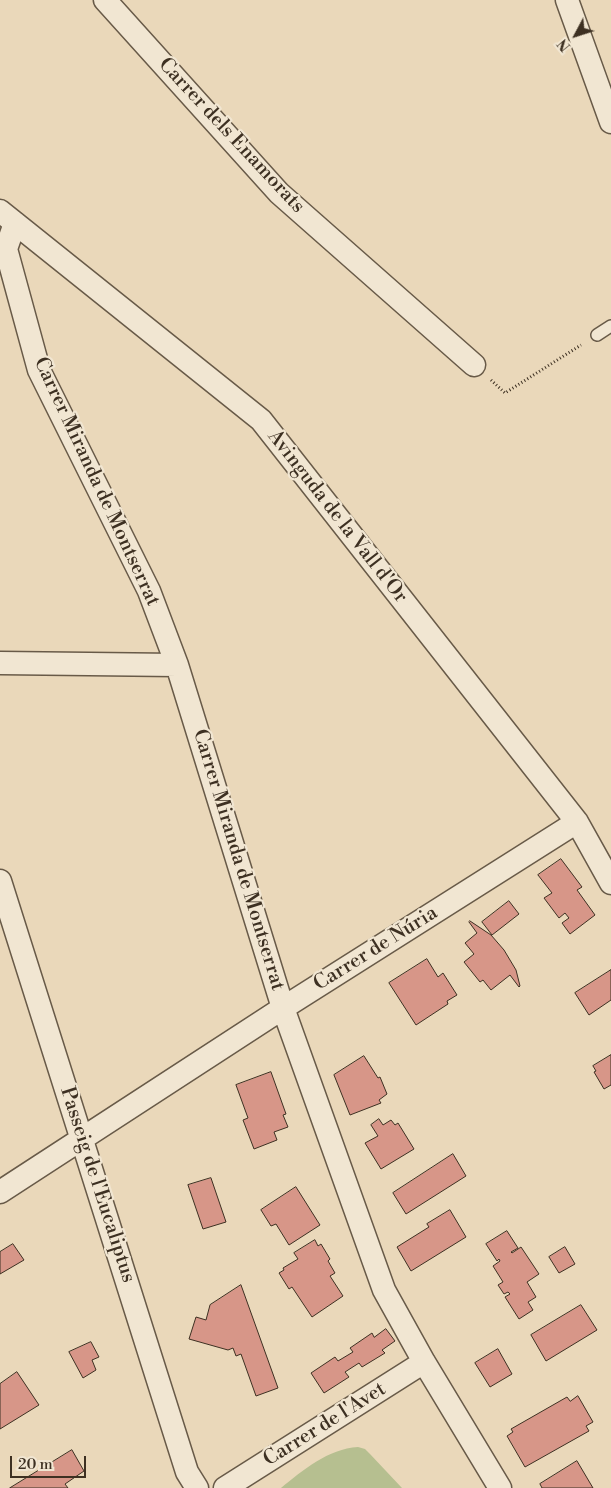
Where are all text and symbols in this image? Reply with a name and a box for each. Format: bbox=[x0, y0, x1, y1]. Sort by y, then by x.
north arrow bbox=[551, 10, 601, 60]
text: N bbox=[554, 35, 575, 55]
street label: Carrer dels Enamorats bbox=[153, 53, 309, 219]
street label: Carrer Miranda de Montserrat bbox=[28, 354, 164, 610]
street label: Avinguda de la Vall d'Or bbox=[262, 426, 412, 608]
street label: Carrer Miranda de Montserrat bbox=[187, 726, 289, 994]
street label: Carrer de Núria bbox=[310, 901, 442, 997]
street label: Passeig de l'Eucaliptus bbox=[54, 1084, 140, 1286]
street label: Carrer de l'Avet bbox=[259, 1378, 391, 1472]
scale bar bbox=[12, 1446, 89, 1478]
text: 20 m bbox=[18, 1455, 53, 1474]

